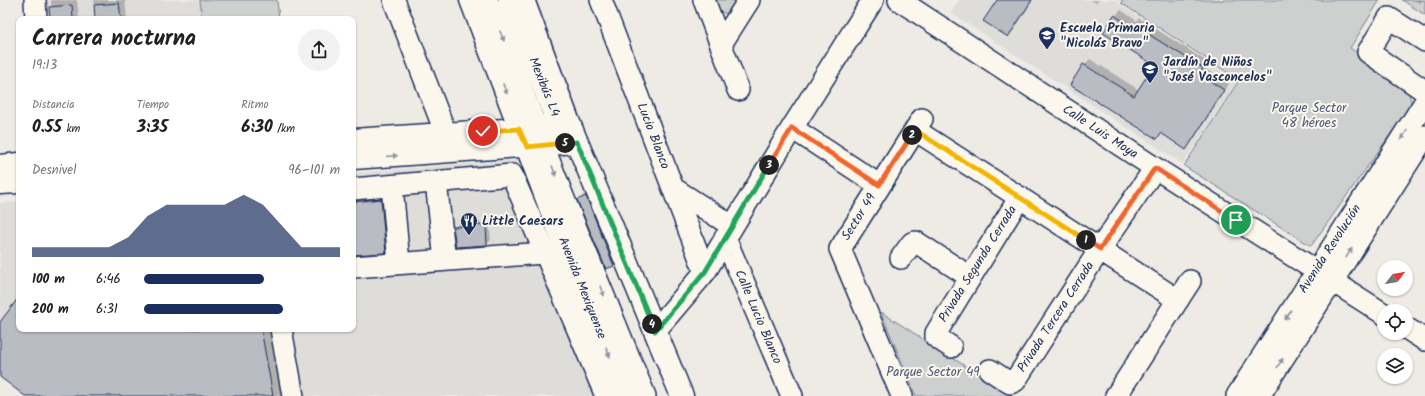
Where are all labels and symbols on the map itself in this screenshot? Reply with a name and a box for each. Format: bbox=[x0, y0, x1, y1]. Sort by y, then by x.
place label: Escuela Primaria "Nicolás Bravo" bbox=[1060, 18, 1155, 54]
school or university icon: Escuela Primaria "Nicolás Bravo" bbox=[1037, 25, 1057, 50]
one-way arrow bbox=[499, 31, 505, 43]
place label: Jardín de Niños "José Vasconcelos" bbox=[1163, 52, 1272, 88]
street label: Mexibús L4 bbox=[522, 54, 566, 120]
school or university icon: Jardín de Niños "José Vasconcelos" bbox=[1140, 59, 1160, 84]
one-way arrow bbox=[502, 83, 508, 95]
park label: Parque Sector 48 héroes bbox=[1272, 98, 1347, 134]
street label: Lucio Blanco bbox=[631, 100, 675, 172]
street label: Calle Luis Moya bbox=[1058, 100, 1142, 164]
pin bbox=[466, 114, 500, 148]
pin: 2 bbox=[902, 125, 922, 145]
one-way arrow bbox=[1400, 130, 1408, 140]
pin: 5 bbox=[555, 133, 575, 153]
one-way arrow bbox=[386, 152, 398, 159]
pin: 3 bbox=[759, 155, 779, 175]
one-way arrow bbox=[551, 165, 557, 177]
street label: Sector 49 bbox=[836, 189, 882, 245]
street label: Avenida Revolución bbox=[1293, 200, 1367, 298]
street label: Privada Segunda Cerrada bbox=[933, 201, 1023, 327]
pin bbox=[1219, 203, 1253, 237]
restaurant icon: Little Caesars bbox=[459, 211, 479, 236]
place label: Little Caesars bbox=[482, 211, 563, 232]
pin: 1 bbox=[1076, 230, 1096, 250]
street label: Avenida Mexiquense bbox=[552, 234, 612, 342]
one-way arrow bbox=[1345, 248, 1353, 258]
street label: Privada Tercera Cerrada bbox=[1012, 257, 1100, 377]
north arrow bbox=[1377, 260, 1413, 296]
street label: Calle Lucio Blanco bbox=[729, 266, 787, 368]
one-way arrow bbox=[600, 286, 606, 298]
one-way arrow bbox=[1284, 310, 1292, 320]
pin: 4 bbox=[642, 314, 662, 334]
one-way arrow bbox=[606, 347, 612, 359]
one-way arrow bbox=[1276, 358, 1284, 368]
park label: Parque Sector 49 bbox=[886, 362, 980, 383]

